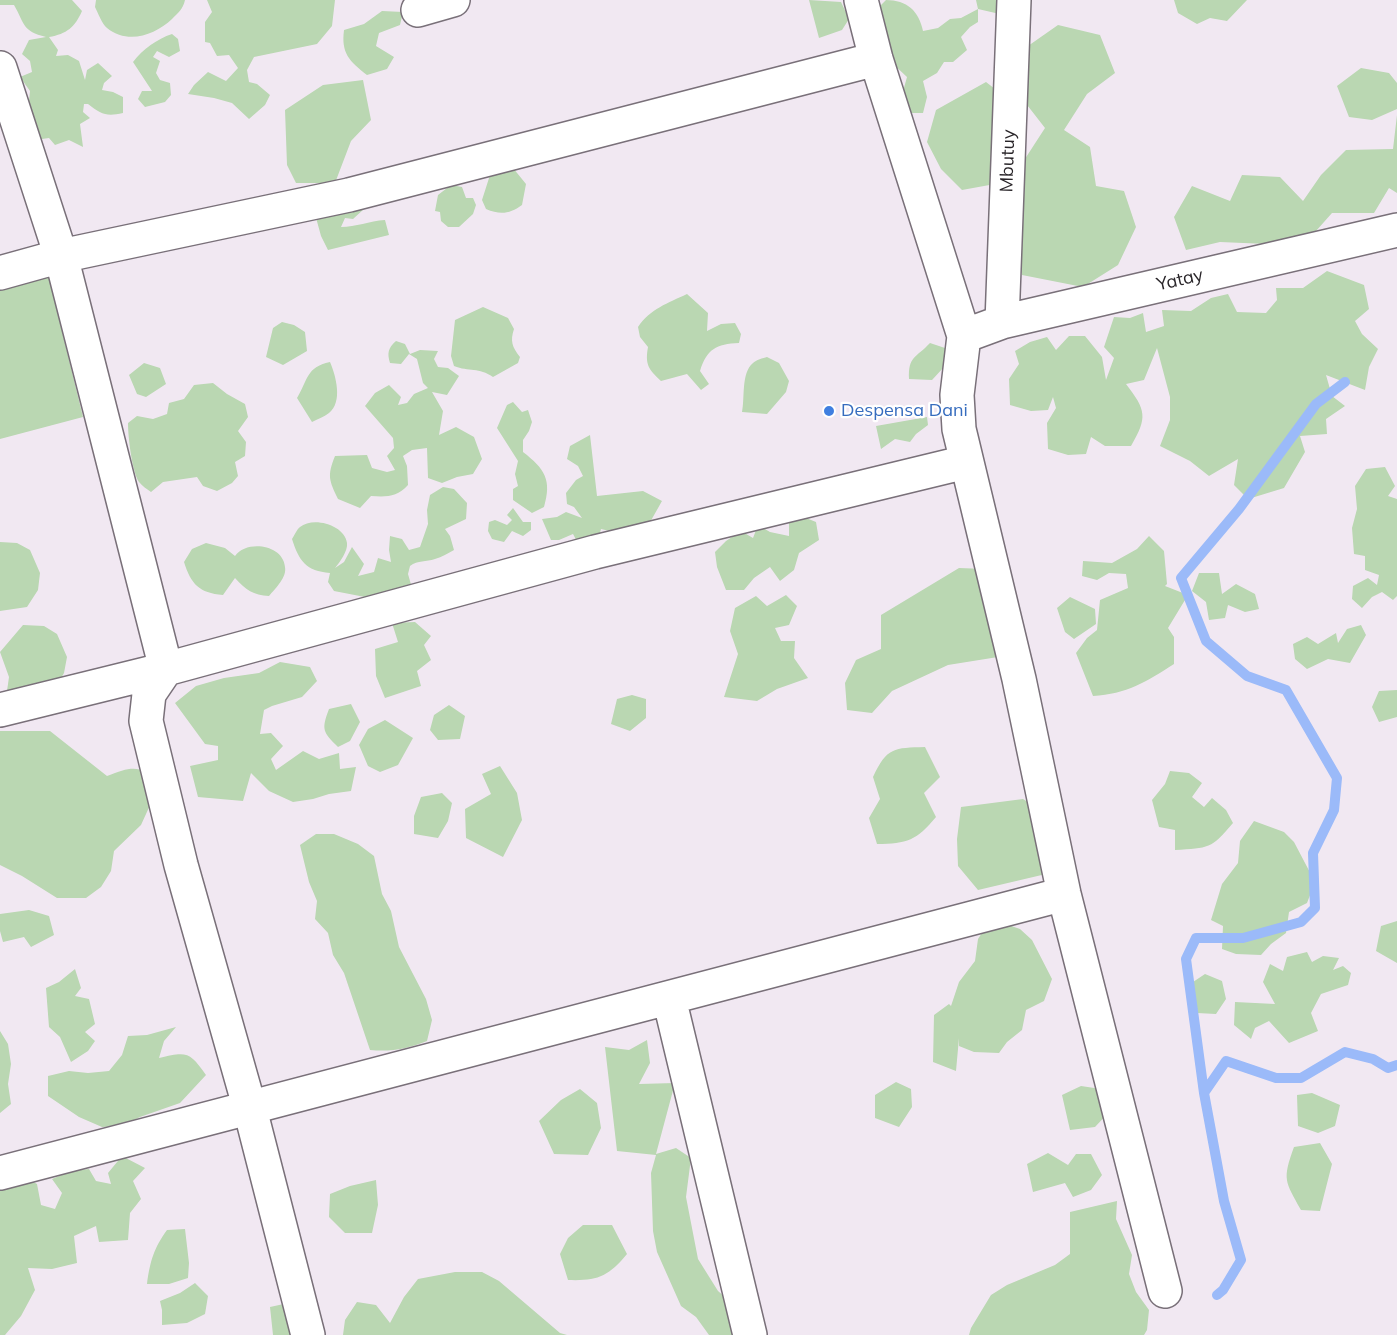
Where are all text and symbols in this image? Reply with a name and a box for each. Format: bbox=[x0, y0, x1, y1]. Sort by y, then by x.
street label: Mbutuy bbox=[996, 129, 1020, 193]
street label: Yatay bbox=[1155, 264, 1205, 296]
place label: Despensa Dani bbox=[841, 400, 968, 422]
marker: Despensa Dani bbox=[822, 404, 836, 418]

